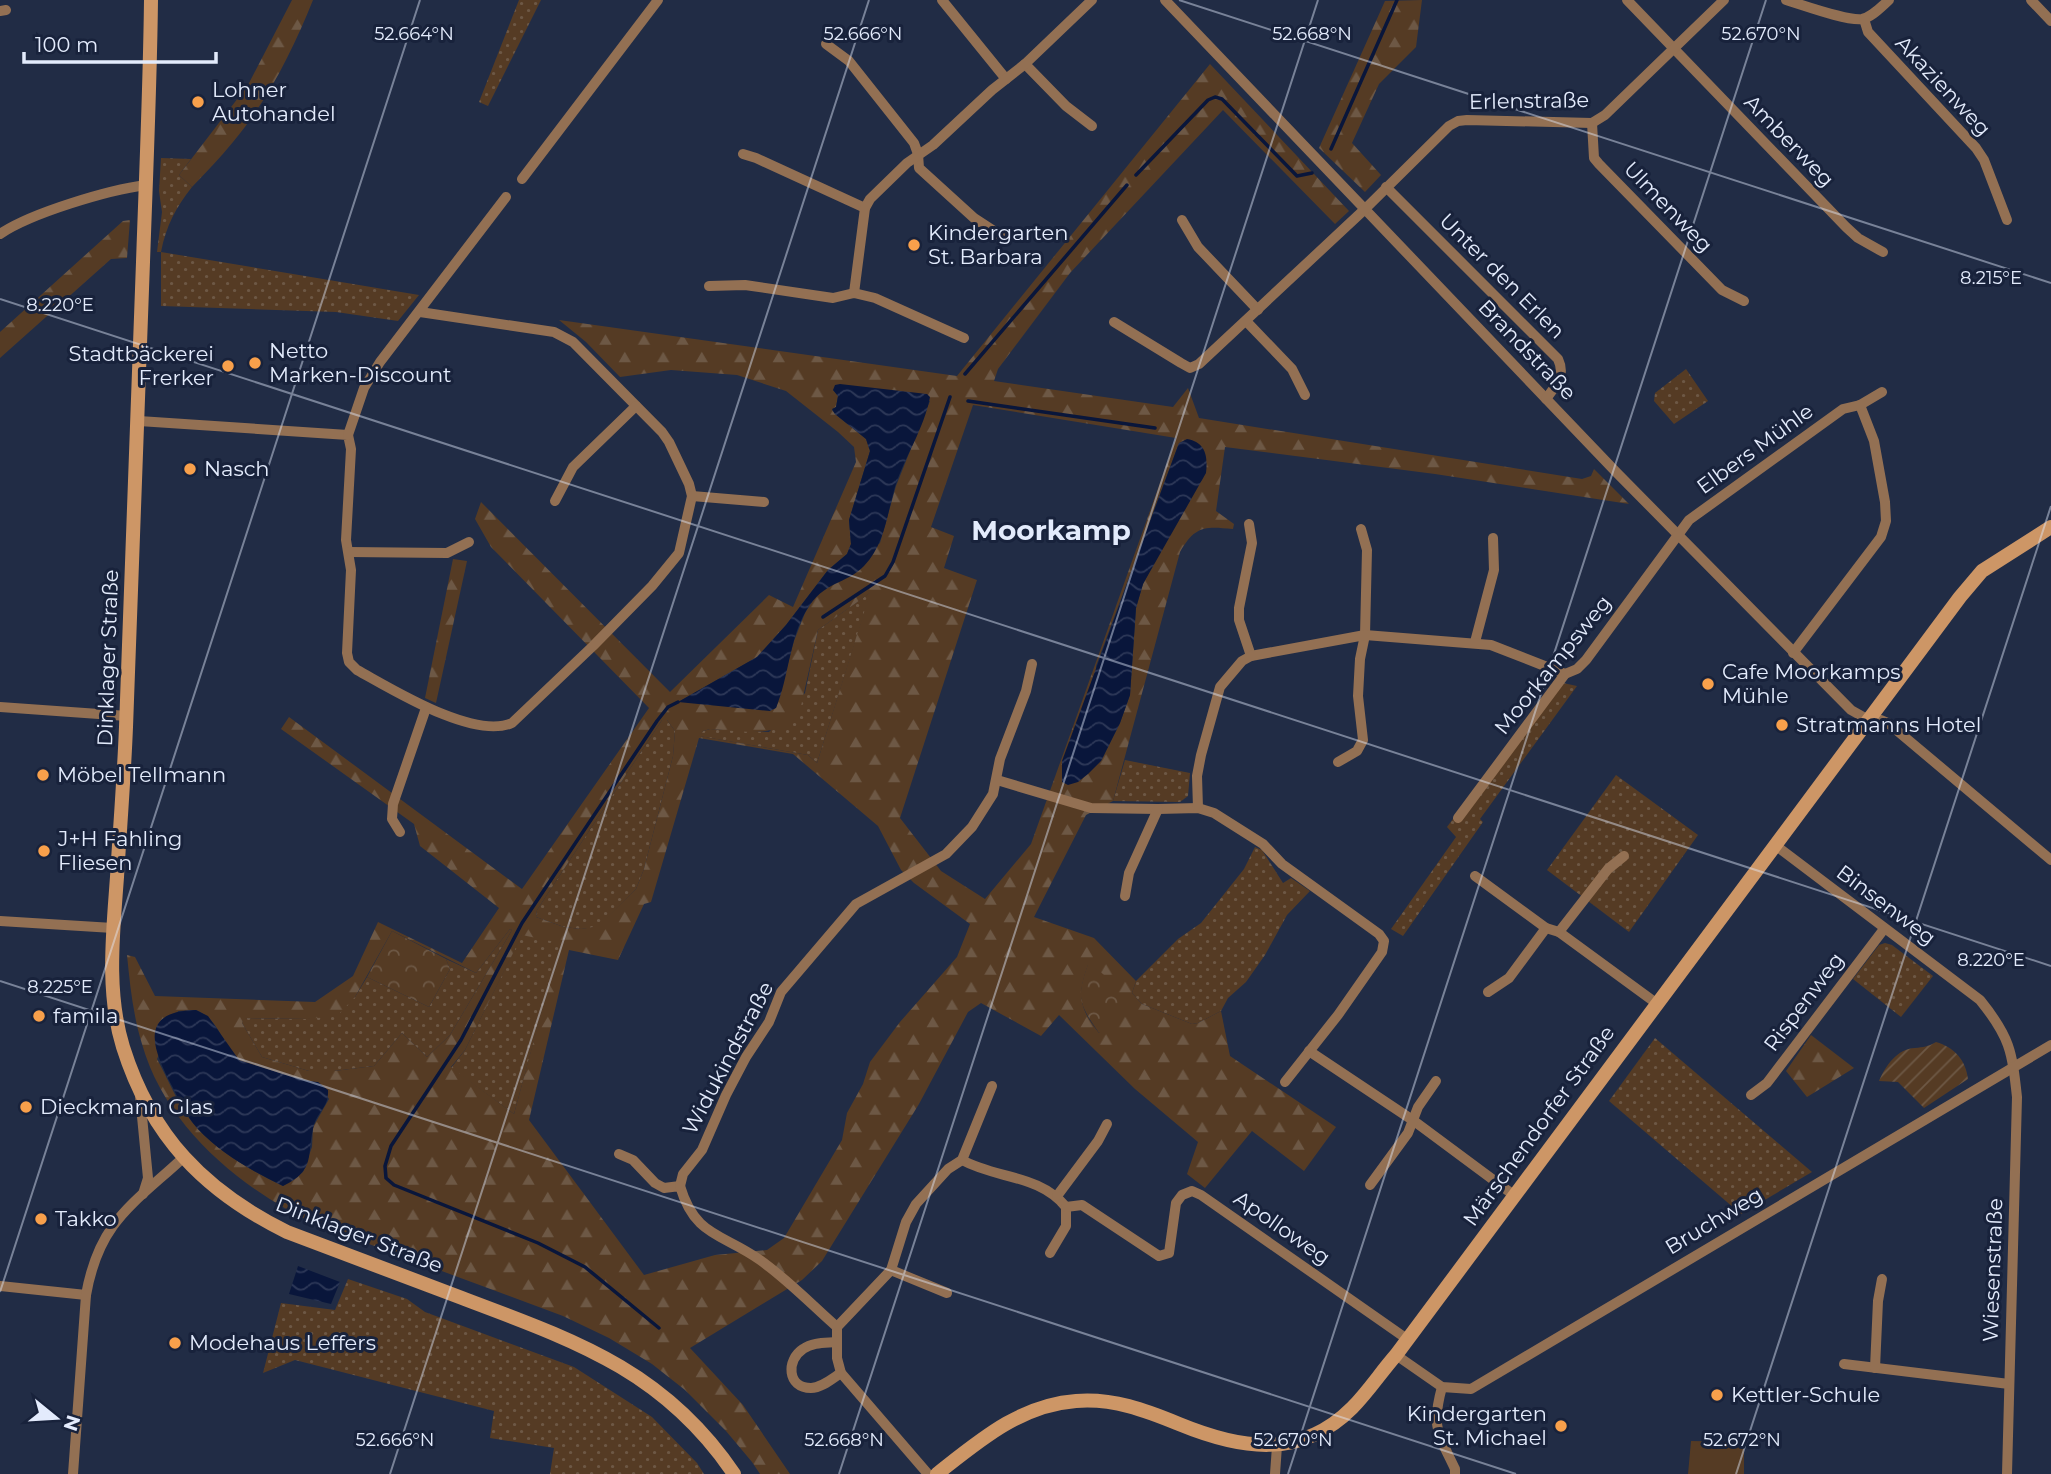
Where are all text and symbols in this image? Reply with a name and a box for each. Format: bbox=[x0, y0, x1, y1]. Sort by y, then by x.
scale bar bbox=[24, 21, 217, 65]
text: 52.664°N bbox=[374, 23, 454, 45]
text: 52.666°N bbox=[824, 23, 902, 45]
text: 52.668°N bbox=[1272, 23, 1352, 45]
text: 52.670°N bbox=[1721, 23, 1801, 45]
street label: Akazienweg bbox=[1891, 30, 1996, 141]
text: 100 m bbox=[35, 32, 98, 57]
place label: Lohner Autohandel bbox=[212, 77, 336, 126]
street label: Erlenstraße bbox=[1469, 87, 1589, 114]
street label: Amberweg bbox=[1739, 89, 1839, 192]
marker: Lohner Autohandel bbox=[190, 94, 206, 110]
street label: Ulmenweg bbox=[1619, 156, 1718, 257]
street label: Unter den Erlen bbox=[1434, 208, 1570, 344]
place label: Kindergarten St. Barbara bbox=[928, 220, 1068, 269]
marker: Kindergarten St. Barbara bbox=[906, 237, 922, 253]
text: 8.215°E bbox=[1960, 267, 2022, 289]
text: 8.220°E bbox=[26, 294, 94, 316]
street label: Brandstraße bbox=[1473, 294, 1581, 405]
place label: Netto Marken-Discount bbox=[269, 338, 452, 387]
place label: Stadtbäckerei Frerker bbox=[69, 341, 214, 390]
marker: Netto Marken-Discount bbox=[247, 355, 263, 371]
marker: Stadtbäckerei Frerker bbox=[220, 358, 236, 374]
street label: Elbers Mühle bbox=[1692, 398, 1818, 499]
place label: Nasch bbox=[204, 456, 270, 481]
marker: Nasch bbox=[182, 461, 198, 477]
district label: Moorkamp bbox=[971, 513, 1131, 547]
street label: Dinklager Straße bbox=[92, 569, 123, 747]
street label: Moorkampsweg bbox=[1489, 590, 1616, 739]
place label: Cafe Moorkamps Mühle bbox=[1722, 659, 1900, 708]
marker: Cafe Moorkamps Mühle bbox=[1700, 676, 1716, 692]
place label: Stratmanns Hotel bbox=[1796, 712, 1981, 737]
marker: Stratmanns Hotel bbox=[1774, 717, 1790, 733]
place label: Möbel Tellmann bbox=[57, 762, 226, 787]
marker: Möbel Tellmann bbox=[35, 767, 51, 783]
place label: J+H Fahling Fliesen bbox=[57, 826, 183, 875]
marker: J+H Fahling Fliesen bbox=[36, 843, 52, 859]
street label: Binsenweg bbox=[1832, 859, 1941, 950]
street label: Rispenweg bbox=[1758, 947, 1849, 1056]
text: 8.220°E bbox=[1957, 949, 2025, 971]
text: 8.225°E bbox=[27, 976, 93, 998]
street label: Widukindstraße bbox=[677, 977, 778, 1138]
place label: famila bbox=[53, 1003, 118, 1028]
marker: famila bbox=[31, 1008, 47, 1024]
street label: Märschendorfer Straße bbox=[1458, 1021, 1620, 1231]
place label: Dieckmann Glas bbox=[40, 1094, 213, 1119]
marker: Dieckmann Glas bbox=[18, 1099, 34, 1115]
street label: Bruchweg bbox=[1660, 1182, 1767, 1259]
street label: Apolloweg bbox=[1229, 1185, 1335, 1270]
street label: Dinklager Straße bbox=[272, 1191, 446, 1278]
street label: Wiesenstraße bbox=[1977, 1198, 2008, 1342]
place label: Takko bbox=[55, 1206, 117, 1231]
marker: Takko bbox=[33, 1211, 49, 1227]
place label: Modehaus Leffers bbox=[189, 1330, 376, 1355]
marker: Modehaus Leffers bbox=[167, 1335, 183, 1351]
place label: Kettler-Schule bbox=[1731, 1382, 1880, 1407]
north arrow bbox=[21, 1383, 91, 1453]
marker: Kettler-Schule bbox=[1709, 1387, 1725, 1403]
place label: Kindergarten St. Michael bbox=[1407, 1401, 1547, 1450]
text: N bbox=[58, 1412, 85, 1434]
marker: Kindergarten St. Michael bbox=[1553, 1418, 1569, 1434]
text: 52.666°N bbox=[356, 1429, 434, 1451]
text: 52.668°N bbox=[804, 1429, 884, 1451]
text: 52.670°N bbox=[1253, 1429, 1333, 1451]
text: 52.672°N bbox=[1703, 1429, 1781, 1451]

